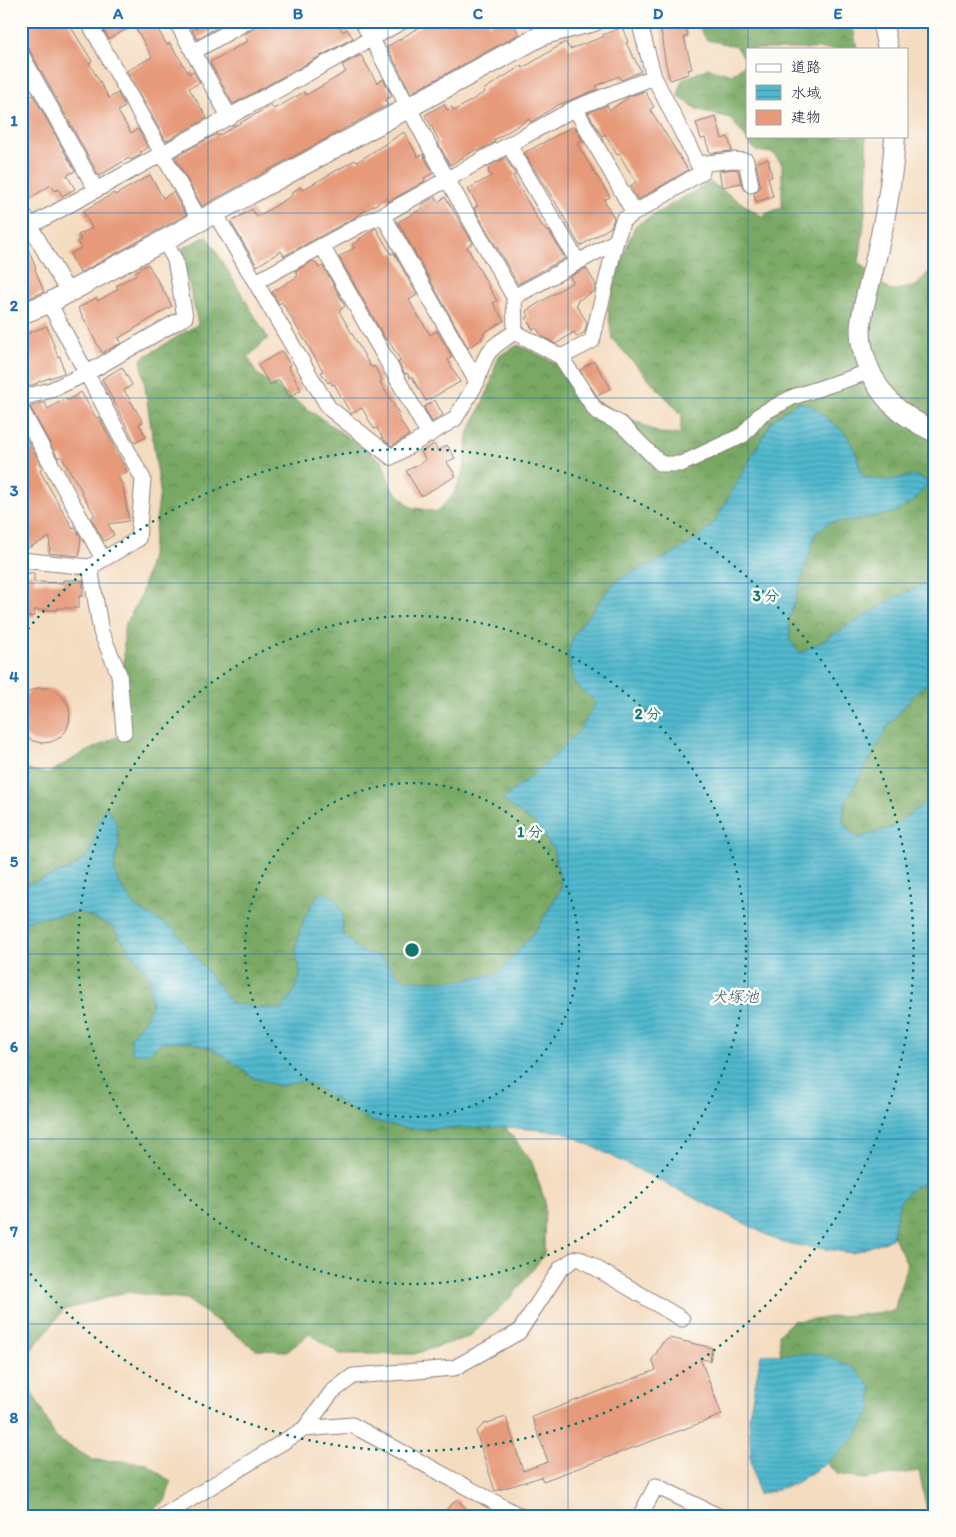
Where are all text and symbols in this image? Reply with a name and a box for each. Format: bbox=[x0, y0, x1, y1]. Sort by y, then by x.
text: A bbox=[112, 4, 124, 23]
text: B bbox=[293, 4, 304, 23]
text: C bbox=[473, 4, 484, 23]
text: D bbox=[653, 4, 664, 23]
text: E bbox=[834, 4, 843, 23]
legend bbox=[746, 48, 908, 138]
text: 道路 bbox=[791, 58, 821, 76]
text: 水域 bbox=[791, 84, 821, 102]
text: 建物 bbox=[791, 108, 821, 126]
text: 1 bbox=[10, 111, 18, 130]
text: 2 bbox=[10, 296, 19, 315]
text: 3 bbox=[10, 481, 19, 500]
text: 3 分 bbox=[753, 587, 779, 605]
text: 4 bbox=[9, 667, 19, 686]
text: 2 分 bbox=[635, 705, 661, 723]
text: 1 分 bbox=[517, 823, 543, 841]
text: 5 bbox=[10, 852, 19, 871]
centre of rings bbox=[403, 941, 421, 959]
water label: 犬塚池 bbox=[711, 987, 760, 1006]
text: 6 bbox=[10, 1037, 19, 1056]
text: 7 bbox=[9, 1222, 18, 1241]
text: 8 bbox=[10, 1408, 19, 1427]

